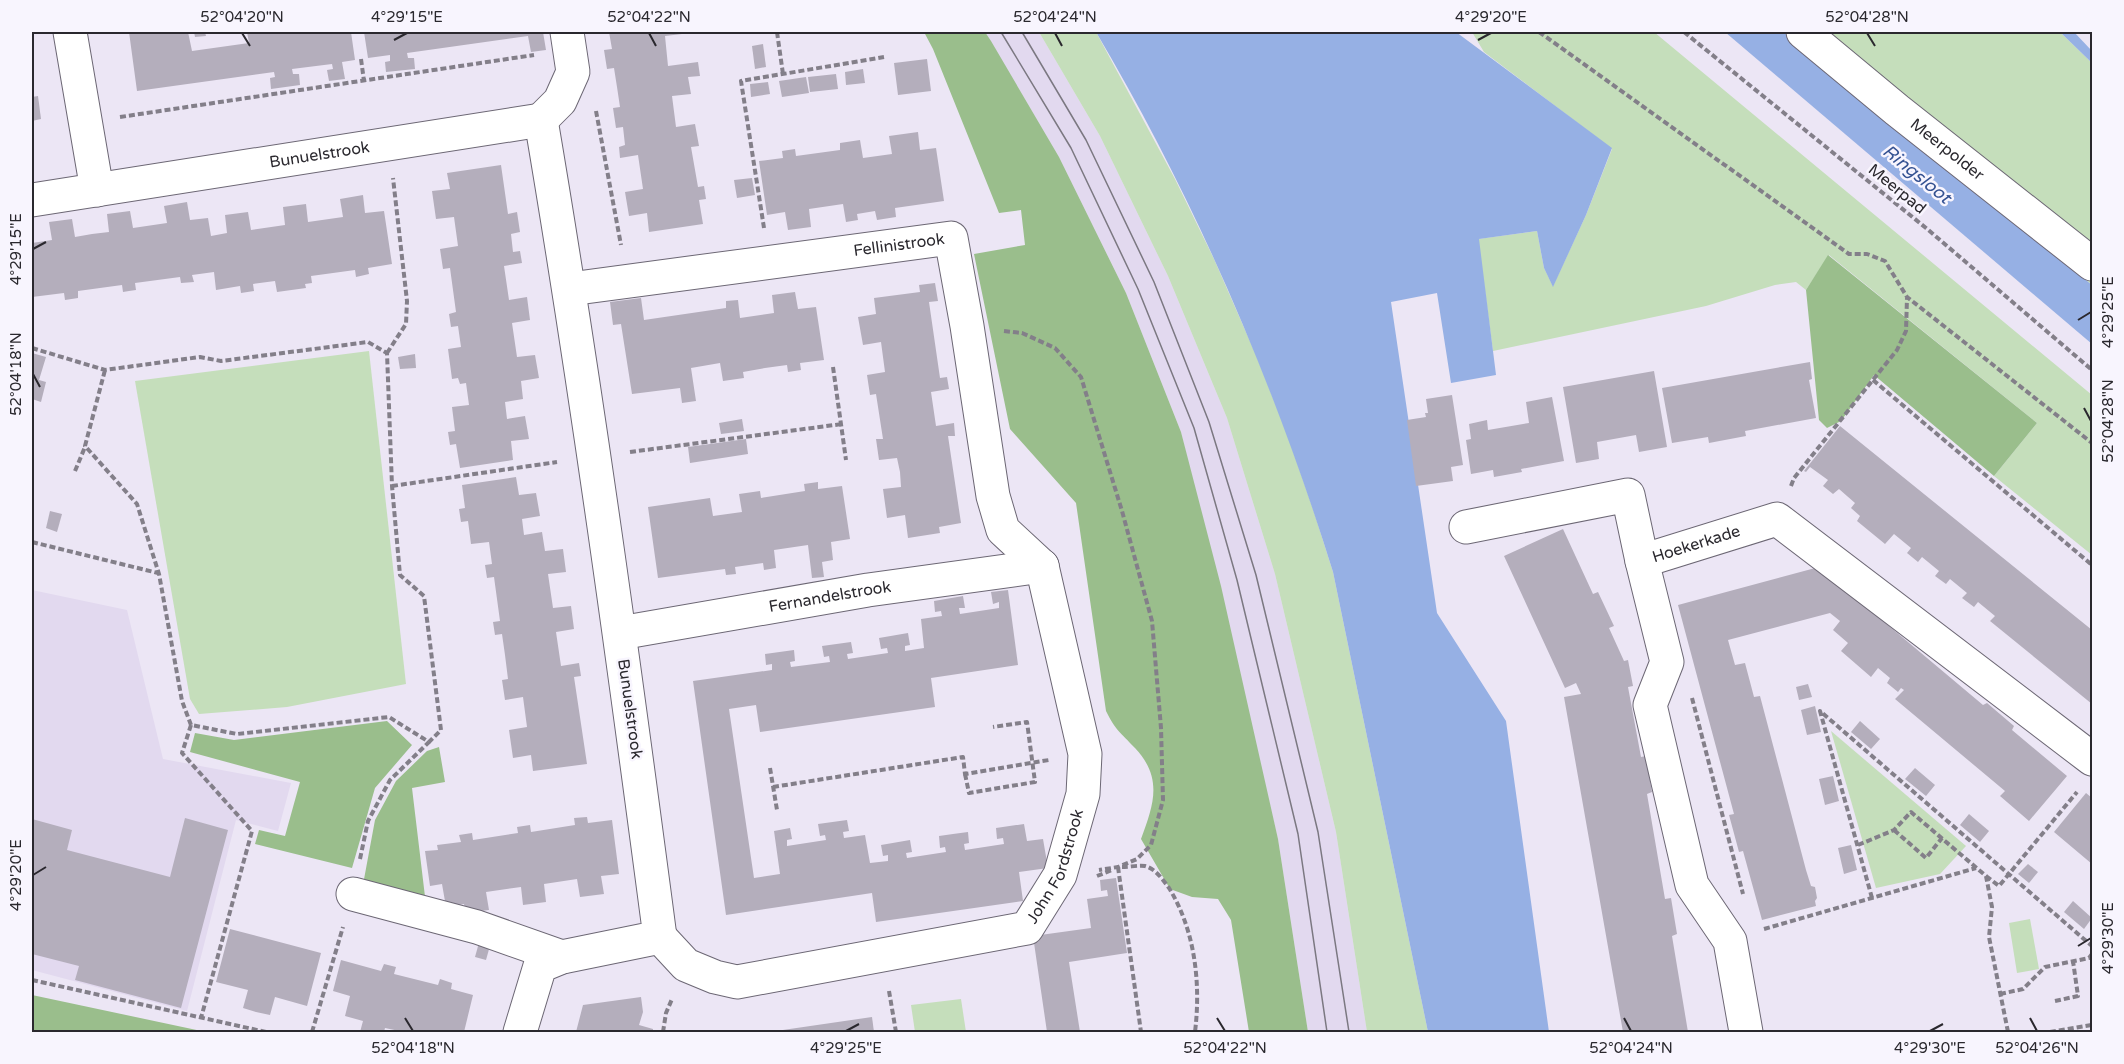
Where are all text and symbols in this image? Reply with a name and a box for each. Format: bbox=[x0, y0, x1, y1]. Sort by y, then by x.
text: 52°04'20"N bbox=[200, 8, 284, 26]
text: 4°29'15"E bbox=[371, 8, 443, 26]
text: 52°04'22"N bbox=[607, 8, 691, 26]
text: 52°04'24"N bbox=[1013, 8, 1097, 26]
text: 4°29'20"E bbox=[1455, 8, 1527, 26]
text: 52°04'28"N bbox=[1825, 8, 1909, 26]
street label: Meerpolder bbox=[1906, 114, 1989, 185]
street label: Bunuelstrook bbox=[268, 137, 371, 173]
water label: Ringsloot bbox=[1878, 140, 1957, 210]
street label: Meerpad bbox=[1864, 160, 1930, 218]
text: 4°29'15"E bbox=[7, 213, 25, 285]
street label: Fellinistrook bbox=[852, 229, 946, 261]
text: 4°29'25"E bbox=[2099, 276, 2117, 348]
text: 52°04'18"N bbox=[7, 332, 25, 416]
text: 52°04'28"N bbox=[2099, 379, 2117, 463]
street label: Hoekerkade bbox=[1650, 521, 1743, 567]
street label: Fernandelstrook bbox=[767, 577, 893, 617]
street label: Bunuelstrook bbox=[613, 658, 647, 761]
street label: John Fordstrook bbox=[1022, 806, 1088, 927]
text: 4°29'20"E bbox=[7, 839, 25, 911]
text: 4°29'30"E bbox=[2099, 902, 2117, 974]
text: 52°04'18"N bbox=[371, 1039, 455, 1057]
text: 4°29'25"E bbox=[810, 1039, 882, 1057]
text: 52°04'22"N bbox=[1183, 1039, 1267, 1057]
text: 52°04'24"N bbox=[1589, 1039, 1673, 1057]
text: 4°29'30"E bbox=[1894, 1039, 1966, 1057]
text: 52°04'26"N bbox=[1995, 1039, 2079, 1057]

